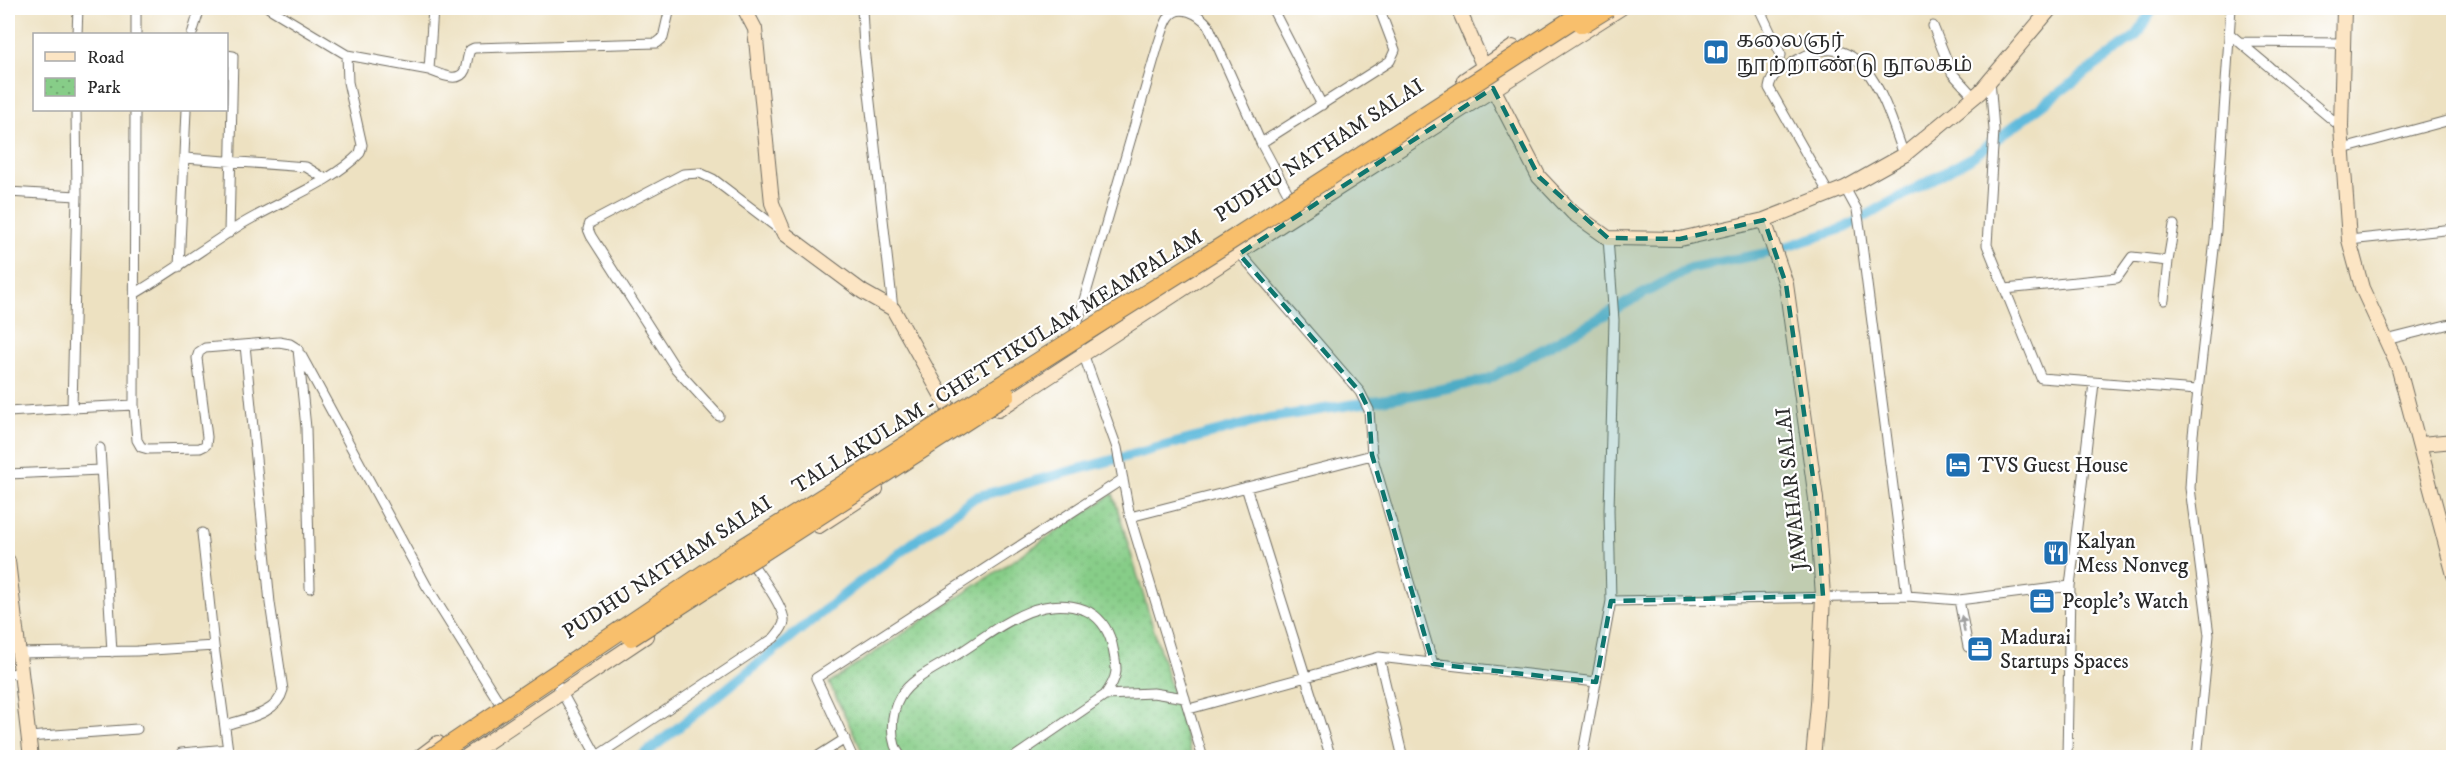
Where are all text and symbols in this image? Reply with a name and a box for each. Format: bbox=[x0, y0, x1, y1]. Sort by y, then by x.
place label: கலைஞர் நூற்றாண்டு நூலகம் bbox=[1736, 28, 1972, 78]
legend bbox=[33, 33, 228, 111]
library icon: கலைஞர் நூற்றாண்டு நூலகம் bbox=[1701, 37, 1731, 67]
text: Road bbox=[87, 47, 124, 69]
street label: PUDHU NATHAM SALAI bbox=[1210, 73, 1429, 228]
text: Park bbox=[87, 77, 121, 99]
street label: TALLAKULAM - CHETTIKULAM MEAMPALAM bbox=[787, 224, 1208, 500]
street label: JAWAHAR SALAI bbox=[1770, 406, 1814, 574]
hotel icon: TVS Guest House bbox=[1943, 450, 1973, 480]
place label: TVS Guest House bbox=[1978, 453, 2128, 479]
street label: PUDHU NATHAM SALAI bbox=[558, 490, 777, 645]
place label: Kalyan Mess Nonveg bbox=[2076, 529, 2189, 579]
restaurant icon: Kalyan Mess Nonveg bbox=[2041, 538, 2071, 568]
office icon: People's Watch bbox=[2027, 586, 2057, 616]
place label: People's Watch bbox=[2062, 589, 2188, 615]
one-way arrow bbox=[1958, 614, 1967, 633]
place label: Madurai Startups Spaces bbox=[2000, 625, 2129, 675]
office icon: Madurai Startups Spaces bbox=[1965, 634, 1995, 664]

